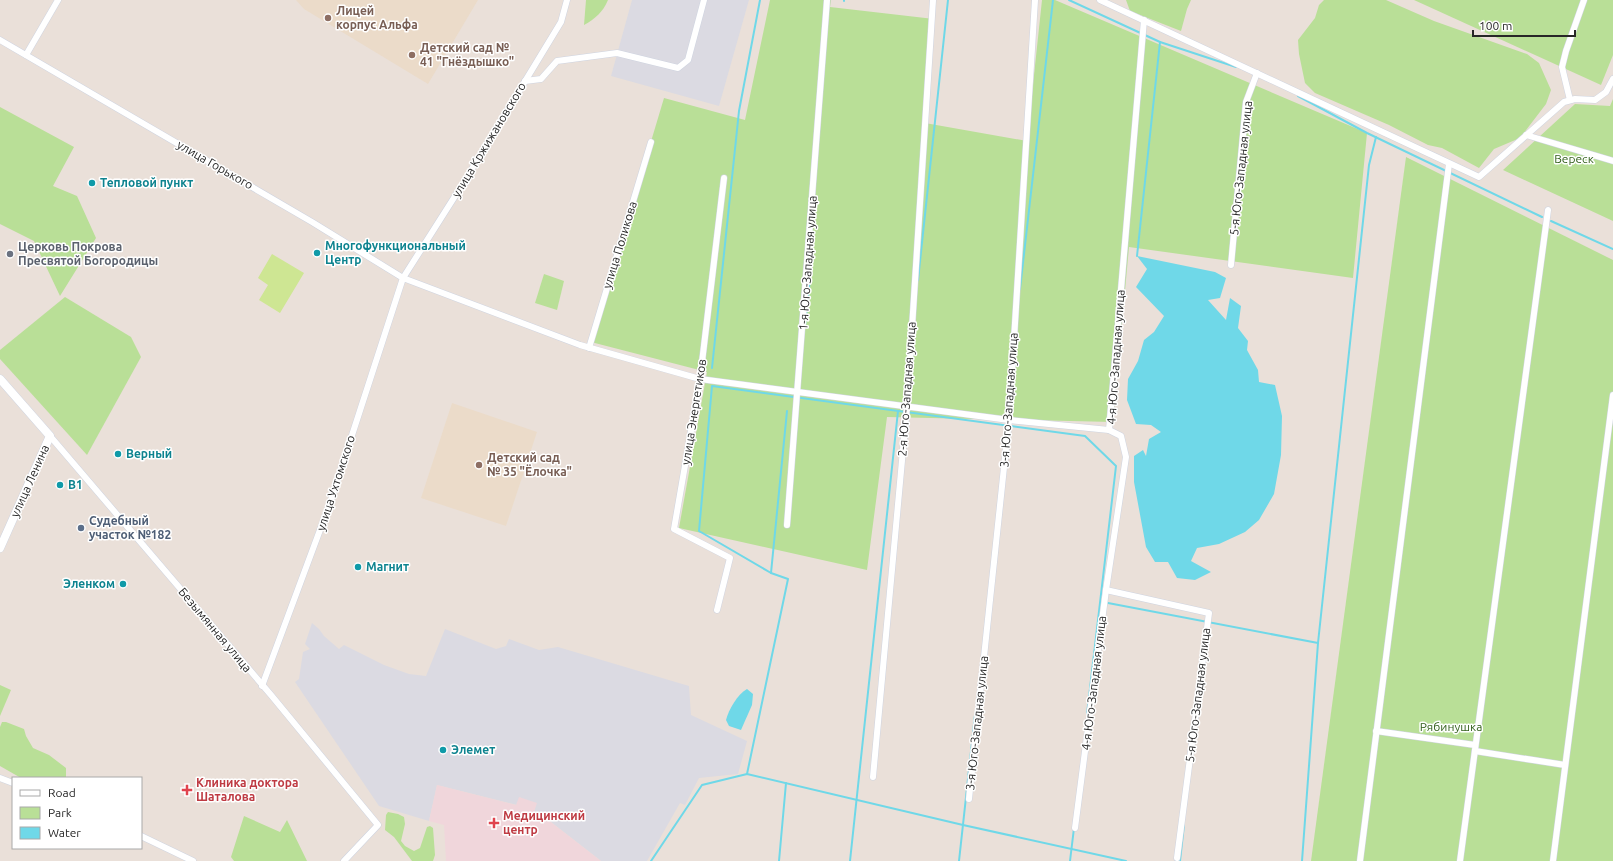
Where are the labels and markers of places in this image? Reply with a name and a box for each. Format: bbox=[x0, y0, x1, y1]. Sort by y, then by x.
place label: Лицей корпус Альфа bbox=[336, 4, 418, 31]
marker: Лицей корпус Альфа bbox=[323, 13, 333, 23]
place label: Детский сад № 41 "Гнёздышко" bbox=[420, 41, 514, 68]
marker: Детский сад № 41 "Гнёздышко" bbox=[407, 50, 417, 60]
place label: Тепловой пункт bbox=[100, 176, 193, 189]
marker: Тепловой пункт bbox=[87, 178, 97, 188]
place label: Многофункциональный Центр bbox=[325, 239, 466, 266]
place label: Церковь Покрова Пресвятой Богородицы bbox=[18, 240, 158, 267]
marker: Многофункциональный Центр bbox=[312, 248, 322, 258]
marker: Церковь Покрова Пресвятой Богородицы bbox=[5, 249, 15, 259]
place label: Верный bbox=[126, 447, 172, 460]
marker: Верный bbox=[113, 449, 123, 459]
place label: Детский сад № 35 "Ёлочка" bbox=[487, 451, 572, 478]
marker: Детский сад № 35 "Ёлочка" bbox=[474, 460, 484, 470]
place label: B1 bbox=[68, 478, 83, 491]
marker: B1 bbox=[55, 480, 65, 490]
place label: Судебный участок №182 bbox=[89, 514, 171, 541]
marker: Судебный участок №182 bbox=[76, 523, 86, 533]
place label: Магнит bbox=[366, 560, 409, 573]
marker: Магнит bbox=[353, 562, 363, 572]
place label: Эленком bbox=[63, 577, 115, 590]
marker: Эленком bbox=[118, 579, 128, 589]
place label: Элемет bbox=[451, 743, 495, 756]
marker: Элемет bbox=[438, 745, 448, 755]
place label: Клиника доктора Шаталова bbox=[196, 776, 299, 803]
marker: Клиника доктора Шаталова bbox=[181, 784, 193, 796]
place label: Медицинский центр bbox=[503, 809, 585, 836]
marker: Медицинский центр bbox=[488, 817, 500, 829]

